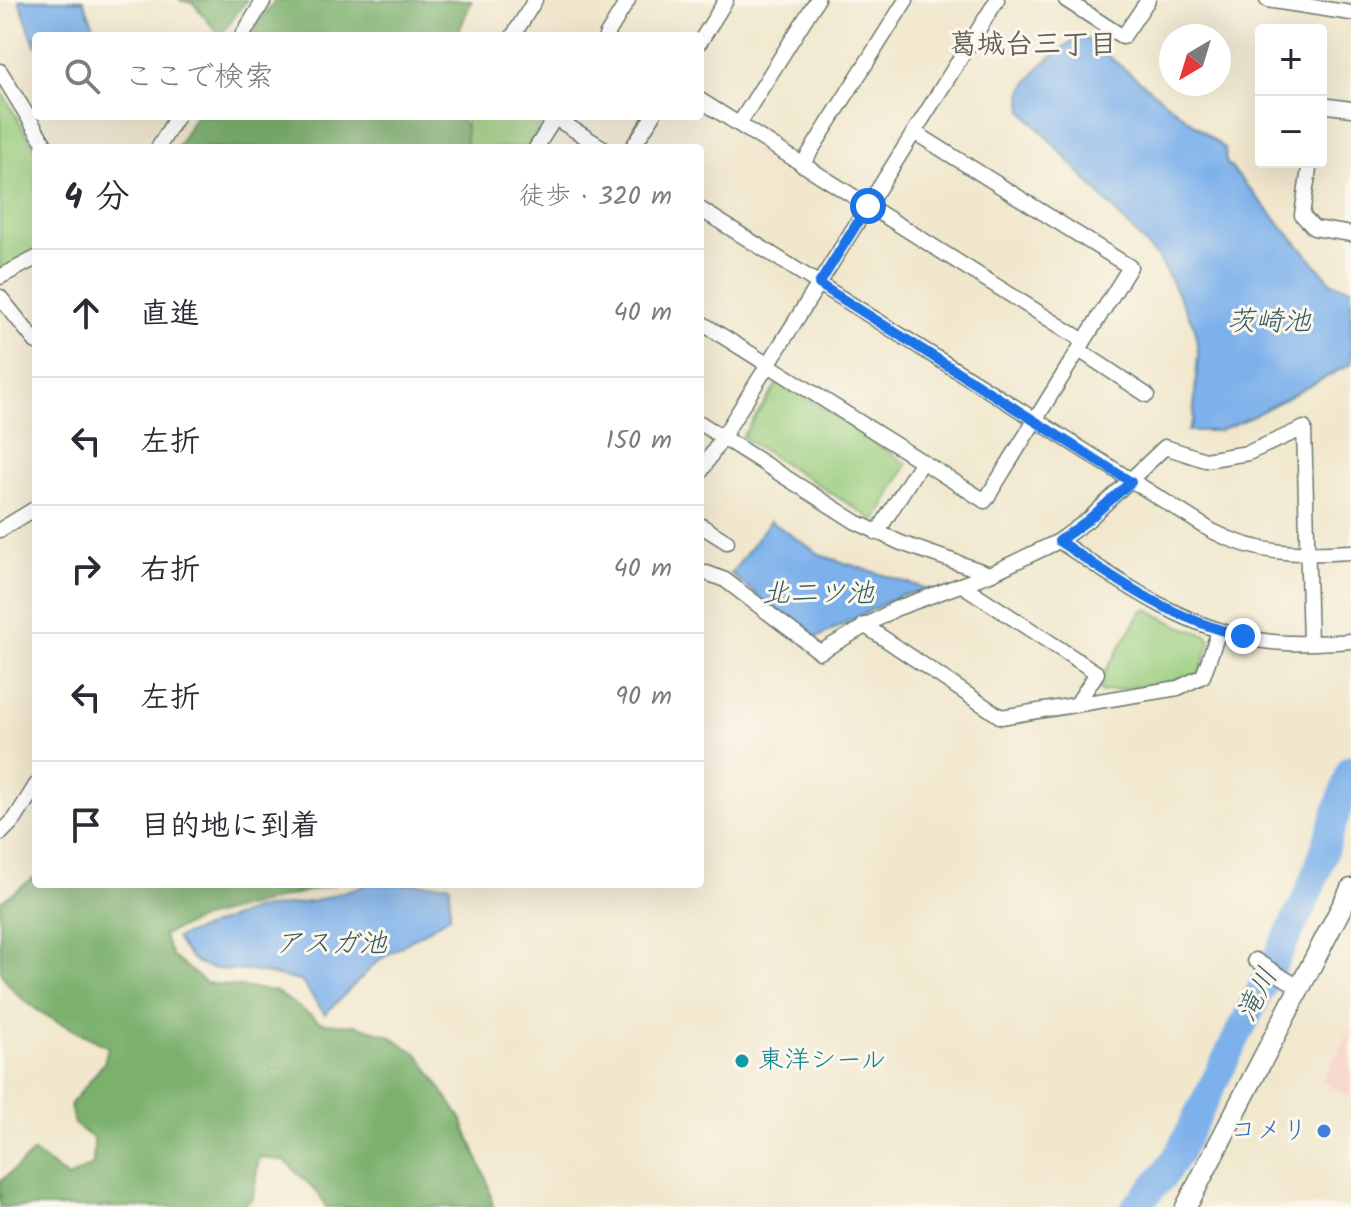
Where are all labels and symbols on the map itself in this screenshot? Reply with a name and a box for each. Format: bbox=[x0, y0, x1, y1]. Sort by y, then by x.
district label: 葛城台三丁目 bbox=[949, 23, 1117, 68]
north arrow bbox=[1159, 24, 1231, 96]
route start bbox=[850, 188, 886, 224]
water label: 茨崎池 bbox=[1227, 300, 1312, 345]
water label: 北二ツ池 bbox=[762, 572, 875, 617]
route end bbox=[1225, 618, 1261, 654]
water label: アスガ池 bbox=[275, 922, 388, 967]
water label: 滝川 bbox=[1225, 960, 1291, 1030]
place label: 東洋シール bbox=[758, 1040, 886, 1082]
marker: 東洋シール bbox=[733, 1052, 751, 1070]
place label: コメリ bbox=[1230, 1110, 1308, 1152]
marker: コメリ bbox=[1315, 1122, 1333, 1140]

